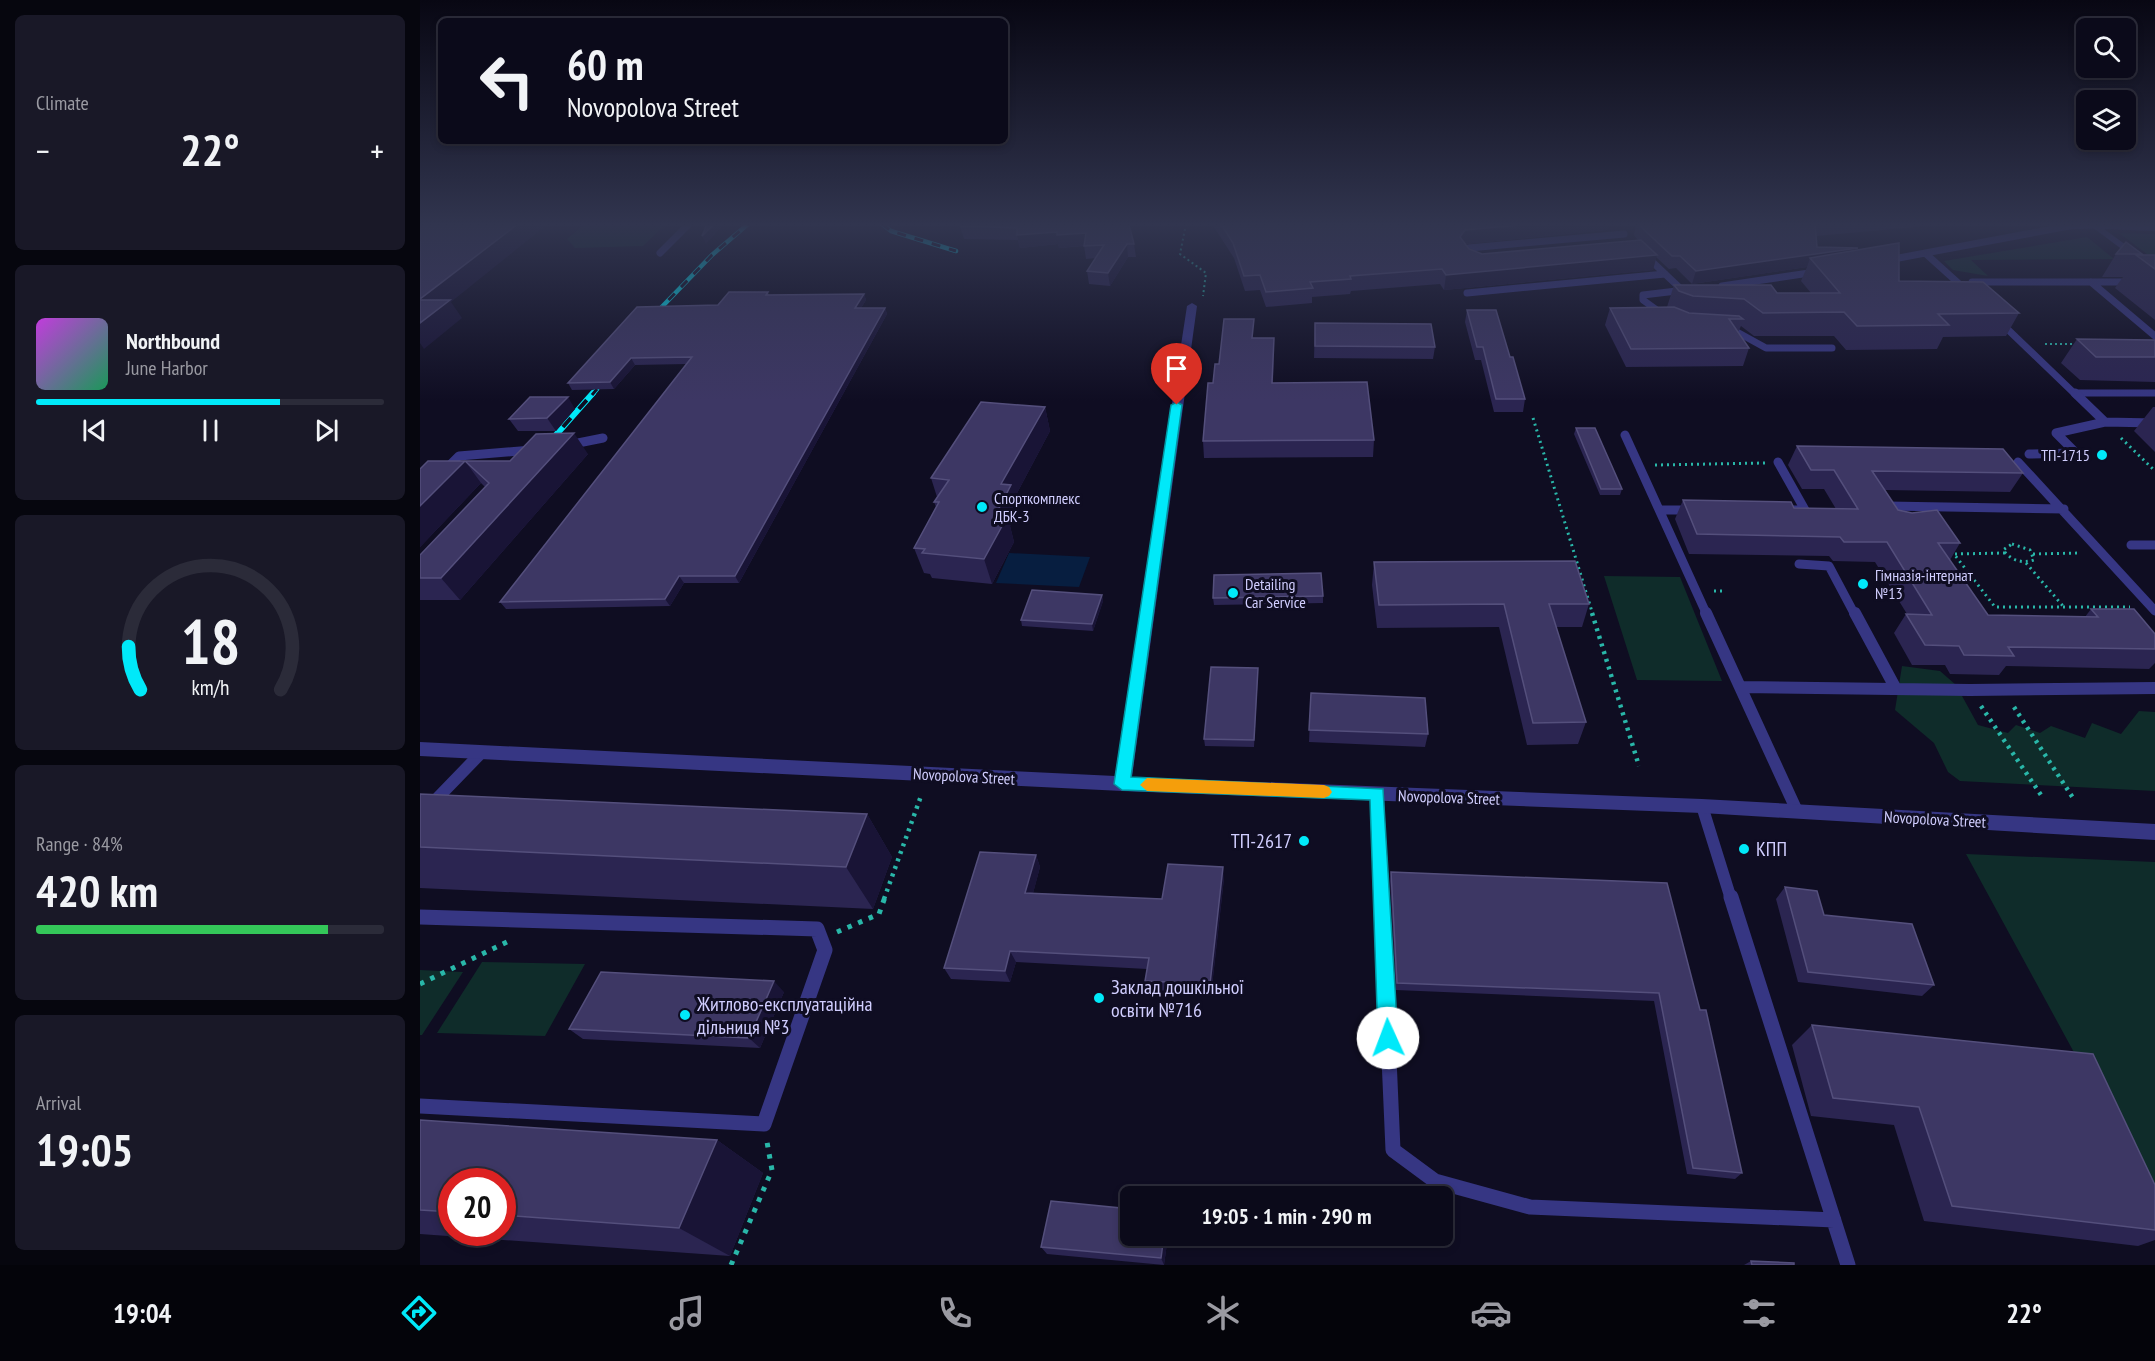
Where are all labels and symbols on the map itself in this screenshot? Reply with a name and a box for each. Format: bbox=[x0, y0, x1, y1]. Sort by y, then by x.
pin bbox=[1151, 343, 1202, 405]
place label: ТП-1715 bbox=[2041, 445, 2090, 465]
marker: ТП-1715 bbox=[2095, 448, 2109, 462]
place label: Спорткомплекс ДБК-3 bbox=[994, 488, 1080, 526]
marker: Спорткомплекс ДБК-3 bbox=[975, 500, 989, 514]
place label: Гімназія-інтернат №13 bbox=[1875, 565, 1974, 603]
place label: Detailing Car Service bbox=[1245, 574, 1306, 612]
marker: Гімназія-інтернат №13 bbox=[1856, 577, 1870, 591]
marker: Detailing Car Service bbox=[1226, 586, 1240, 600]
street label: Novopolova Street bbox=[913, 763, 1016, 789]
street label: Novopolova Street bbox=[1398, 785, 1501, 809]
street label: Novopolova Street bbox=[1884, 806, 1987, 832]
place label: ТП-2617 bbox=[1231, 828, 1292, 854]
marker: ТП-2617 bbox=[1297, 834, 1311, 848]
place label: КПП bbox=[1756, 836, 1787, 862]
marker: КПП bbox=[1737, 842, 1751, 856]
place label: Заклад дошкільної освіти №716 bbox=[1111, 974, 1244, 1023]
place label: Житлово-експлуатаційна дільниця №3 bbox=[696, 991, 872, 1040]
marker: Заклад дошкільної освіти №716 bbox=[1092, 991, 1106, 1005]
position arrow bbox=[1356, 1006, 1420, 1070]
marker: Житлово-експлуатаційна дільниця №3 bbox=[678, 1008, 692, 1022]
speed limit sign: 20 bbox=[438, 1168, 516, 1246]

